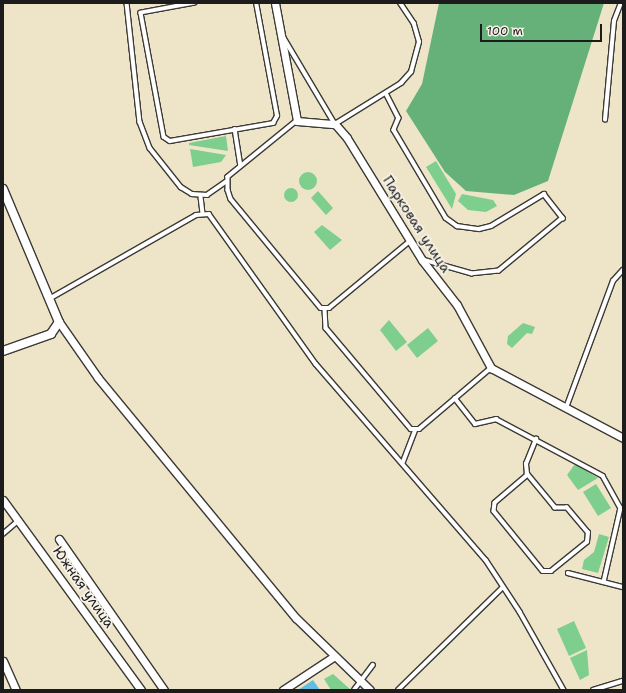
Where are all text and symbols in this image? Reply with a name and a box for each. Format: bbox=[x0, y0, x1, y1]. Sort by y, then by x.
scale bar bbox=[482, 16, 604, 42]
text: 100 m bbox=[487, 23, 523, 39]
street label: Парковая улица bbox=[379, 172, 455, 276]
street label: Южная улица bbox=[50, 543, 118, 631]

